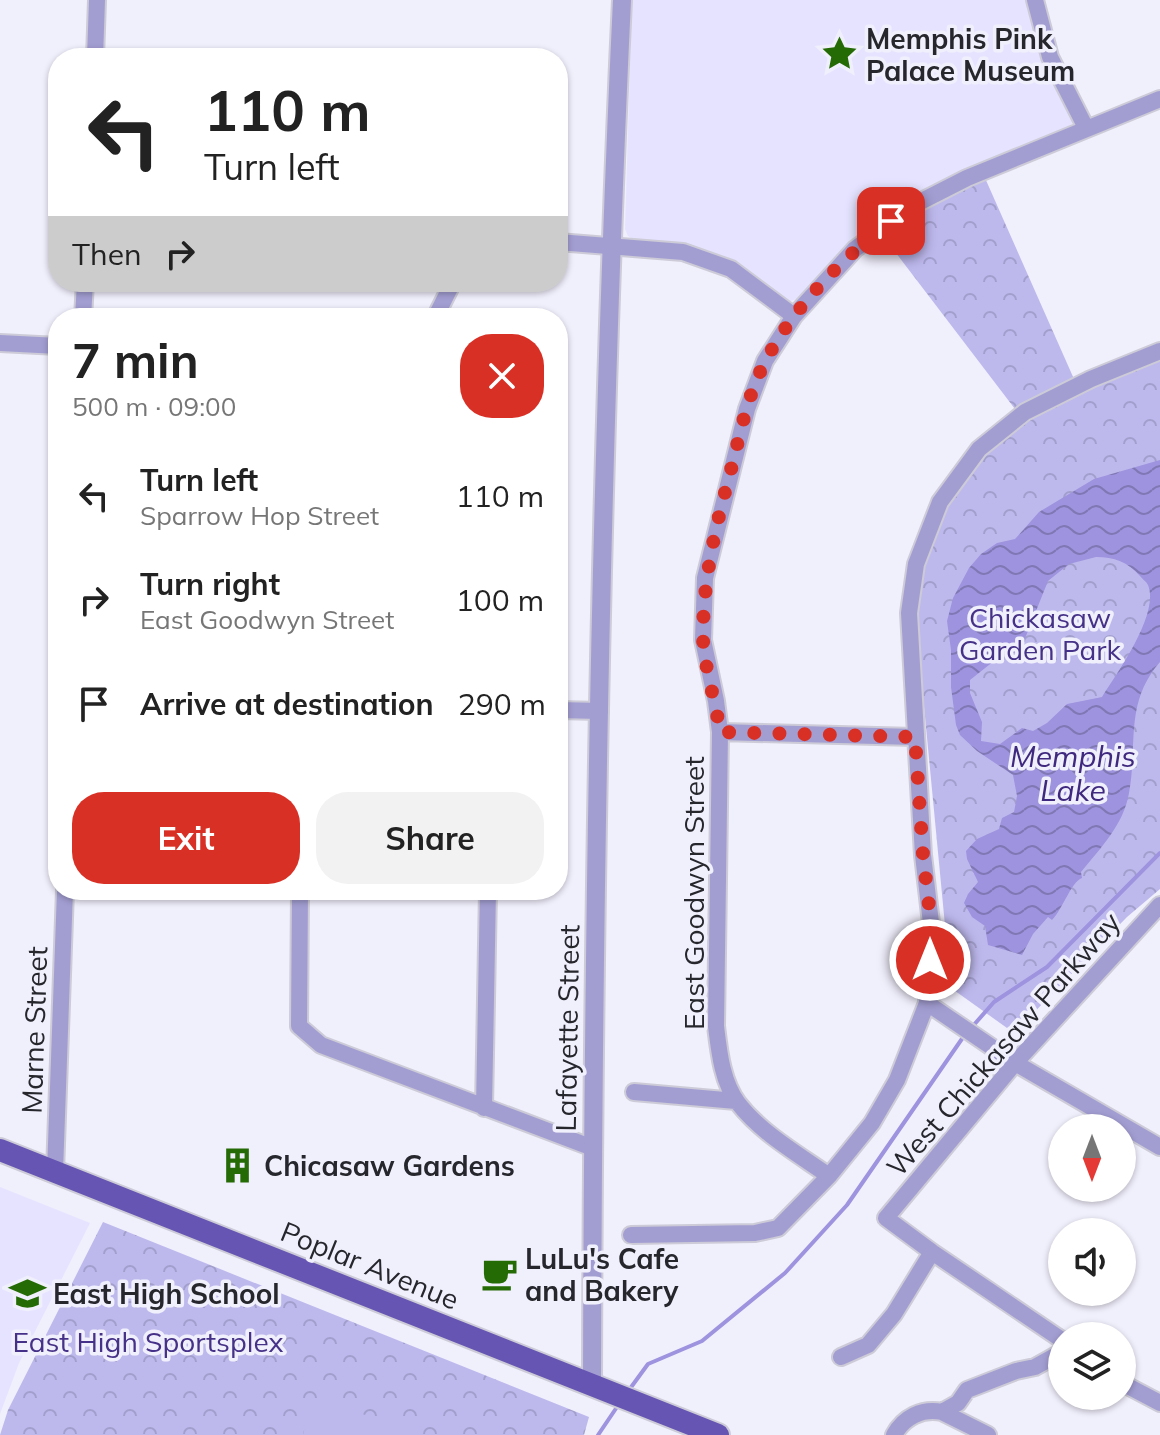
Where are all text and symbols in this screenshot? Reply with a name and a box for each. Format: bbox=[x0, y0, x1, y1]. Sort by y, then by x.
place label: Memphis Pink Palace Museum bbox=[866, 21, 1075, 88]
place icon: Memphis Pink Palace Museum bbox=[821, 35, 859, 73]
text: 110 m bbox=[204, 75, 371, 145]
icon: left bbox=[72, 80, 176, 184]
text: Turn left bbox=[204, 144, 340, 189]
pin bbox=[857, 187, 925, 255]
icon: arrive bbox=[869, 199, 913, 243]
icon: right bbox=[158, 232, 202, 276]
text: Then bbox=[72, 235, 142, 273]
text: 7 min bbox=[72, 330, 199, 390]
button: close bbox=[460, 334, 544, 418]
text: 500 m · 09:00 bbox=[72, 390, 236, 423]
text: Turn left bbox=[140, 461, 258, 499]
icon: left bbox=[72, 474, 116, 518]
text: 110 m bbox=[456, 477, 544, 515]
text: Sparrow Hop Street bbox=[140, 499, 379, 532]
text: Turn right bbox=[140, 565, 280, 603]
icon: right bbox=[72, 578, 116, 622]
text: 100 m bbox=[456, 581, 544, 619]
park label: Chickasaw Garden Park bbox=[959, 600, 1122, 667]
text: East Goodwyn Street bbox=[140, 603, 394, 636]
icon: arrive bbox=[72, 682, 116, 726]
text: Arrive at destination bbox=[140, 685, 434, 723]
text: 290 m bbox=[458, 685, 546, 723]
water label: Memphis Lake bbox=[1010, 737, 1136, 809]
street label: East Goodwyn Street bbox=[676, 756, 711, 1030]
button: Exit bbox=[72, 792, 300, 884]
button: Share bbox=[316, 792, 544, 884]
street label: West Chickasaw Parkway bbox=[879, 905, 1127, 1183]
position arrow bbox=[888, 918, 972, 1002]
street label: Lafayette Street bbox=[548, 924, 586, 1132]
street label: Marne Street bbox=[14, 946, 54, 1114]
north arrow bbox=[1048, 1114, 1136, 1202]
map controls bbox=[1048, 1114, 1136, 1410]
building icon: Chicasaw Gardens bbox=[219, 1146, 257, 1184]
place label: Chicasaw Gardens bbox=[264, 1148, 515, 1183]
street label: Poplar Avenue bbox=[276, 1213, 464, 1317]
button: sound bbox=[1048, 1218, 1136, 1306]
place label: LuLu's Cafe and Bakery bbox=[525, 1241, 679, 1308]
cafe icon: LuLu's Cafe and Bakery bbox=[480, 1255, 518, 1293]
school or university icon: East High School bbox=[8, 1274, 46, 1312]
place label: East High School bbox=[53, 1276, 280, 1311]
button: layers bbox=[1048, 1322, 1136, 1410]
park label: East High Sportsplex bbox=[12, 1324, 284, 1359]

